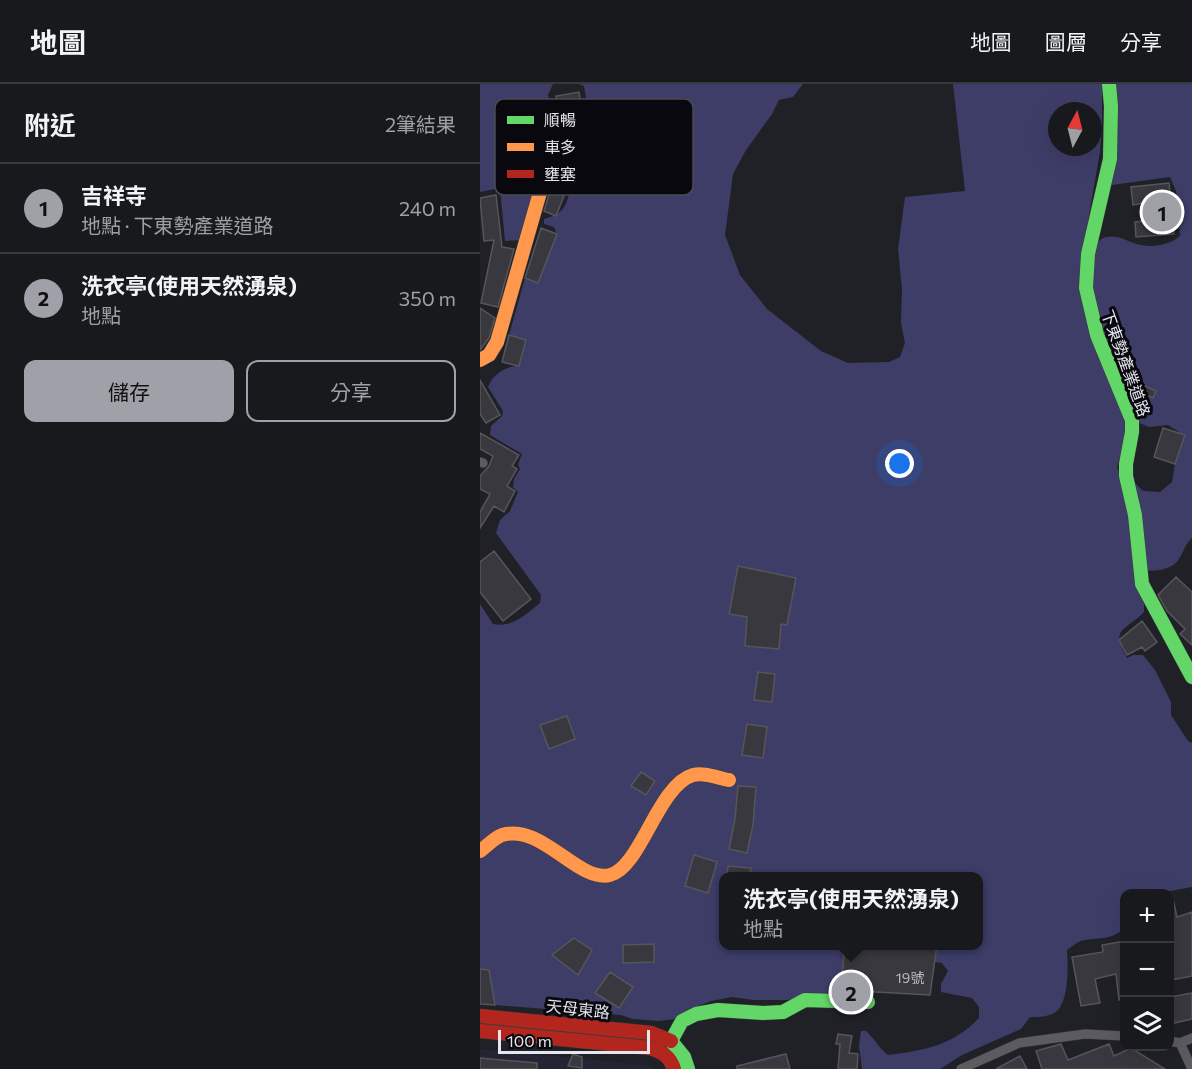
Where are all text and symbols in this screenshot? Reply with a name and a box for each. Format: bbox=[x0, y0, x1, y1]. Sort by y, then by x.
text: 地圖 bbox=[30, 25, 86, 59]
text: 地圖 bbox=[970, 29, 1012, 54]
text: 圖層 bbox=[1045, 29, 1087, 54]
text: 分享 bbox=[1120, 29, 1162, 54]
legend bbox=[495, 99, 693, 195]
north arrow bbox=[1048, 102, 1102, 156]
text: 附近 bbox=[24, 109, 76, 140]
text: 順暢 bbox=[544, 110, 576, 129]
text: 2筆結果 bbox=[385, 112, 456, 136]
text: 車多 bbox=[544, 137, 576, 156]
text: 壅塞 bbox=[544, 164, 576, 183]
text: 吉祥寺 bbox=[81, 182, 147, 209]
pin: 1 bbox=[1142, 190, 1182, 234]
text: 1 bbox=[39, 196, 48, 220]
text: 240 m bbox=[399, 196, 456, 220]
text: 地點 · 下東勢產業道路 bbox=[81, 213, 273, 237]
text: 洗衣亭(使用天然湧泉) bbox=[81, 272, 297, 299]
text: 2 bbox=[38, 286, 49, 310]
text: 350 m bbox=[399, 286, 456, 310]
text: 地點 bbox=[81, 303, 121, 327]
street label: 下東勢產業道路 bbox=[1098, 307, 1155, 419]
button: 儲存 bbox=[24, 360, 234, 422]
button: 分享 bbox=[246, 360, 456, 422]
your location bbox=[885, 449, 914, 478]
popup bbox=[719, 872, 983, 950]
text: 洗衣亭(使用天然湧泉) bbox=[743, 885, 959, 912]
map controls bbox=[1120, 889, 1174, 1051]
button: + bbox=[1120, 889, 1174, 943]
text: 地點 bbox=[743, 916, 783, 940]
button: − bbox=[1120, 943, 1174, 997]
house number: 19號 bbox=[896, 969, 924, 986]
pin: 2 bbox=[832, 970, 871, 1014]
street label: 天母東路 bbox=[545, 996, 611, 1021]
button: layers bbox=[1120, 997, 1174, 1051]
scale bar bbox=[498, 1027, 650, 1054]
text: 100 m bbox=[507, 1031, 552, 1050]

